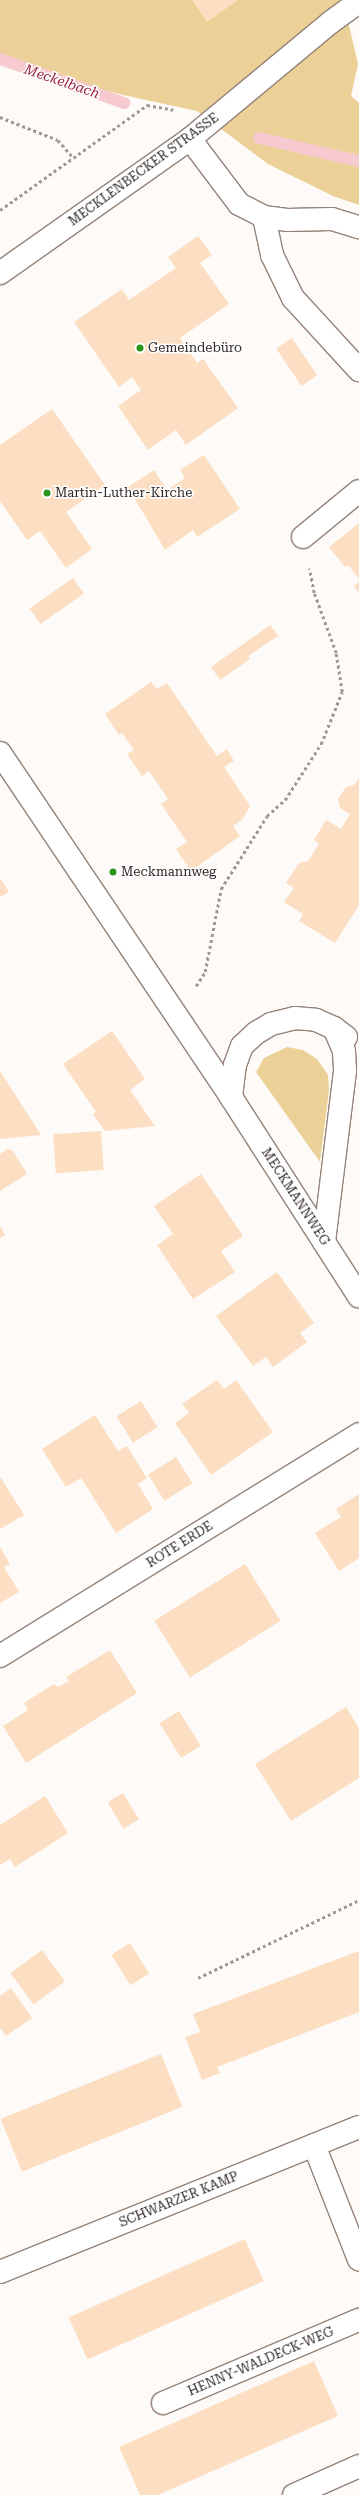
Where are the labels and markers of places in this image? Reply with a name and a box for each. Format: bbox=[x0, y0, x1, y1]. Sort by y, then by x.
place label: Gemeindebüro bbox=[148, 340, 242, 356]
marker: Gemeindebüro bbox=[135, 343, 145, 353]
place label: Martin-Luther-Kirche bbox=[55, 485, 192, 501]
marker: Martin-Luther-Kirche bbox=[42, 488, 52, 498]
place label: Meckmannweg bbox=[121, 864, 216, 880]
marker: Meckmannweg bbox=[108, 867, 118, 877]

